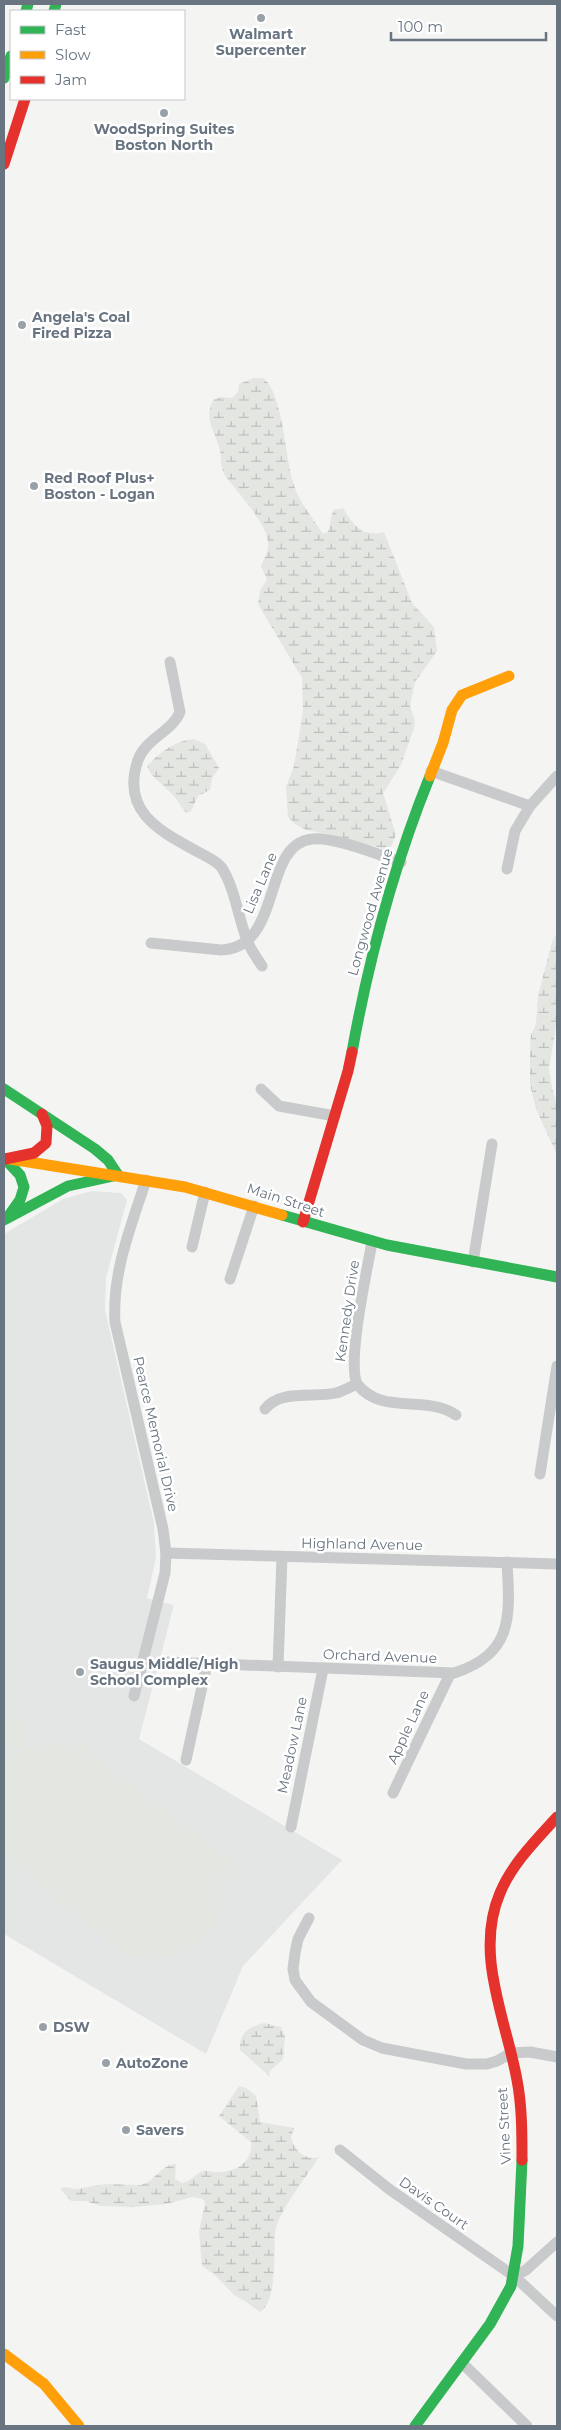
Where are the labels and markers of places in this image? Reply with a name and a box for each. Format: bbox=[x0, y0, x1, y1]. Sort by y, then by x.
marker: Walmart Supercenter bbox=[255, 12, 267, 24]
place label: Walmart Supercenter bbox=[216, 25, 306, 59]
marker: WoodSpring Suites Boston North bbox=[158, 107, 170, 119]
place label: WoodSpring Suites Boston North bbox=[94, 120, 235, 154]
place label: Angela's Coal Fired Pizza bbox=[31, 308, 130, 342]
marker: Angela's Coal Fired Pizza bbox=[16, 319, 28, 331]
place label: Red Roof Plus+ Boston - Logan bbox=[44, 469, 155, 503]
marker: Red Roof Plus+ Boston - Logan bbox=[28, 480, 40, 492]
place label: Saugus Middle/High School Complex bbox=[90, 1655, 239, 1689]
marker: Saugus Middle/High School Complex bbox=[74, 1666, 86, 1678]
place label: DSW bbox=[53, 2018, 90, 2036]
marker: DSW bbox=[37, 2021, 49, 2033]
place label: AutoZone bbox=[115, 2054, 188, 2072]
marker: AutoZone bbox=[100, 2057, 112, 2069]
place label: Savers bbox=[136, 2121, 184, 2139]
marker: Savers bbox=[120, 2124, 132, 2136]

